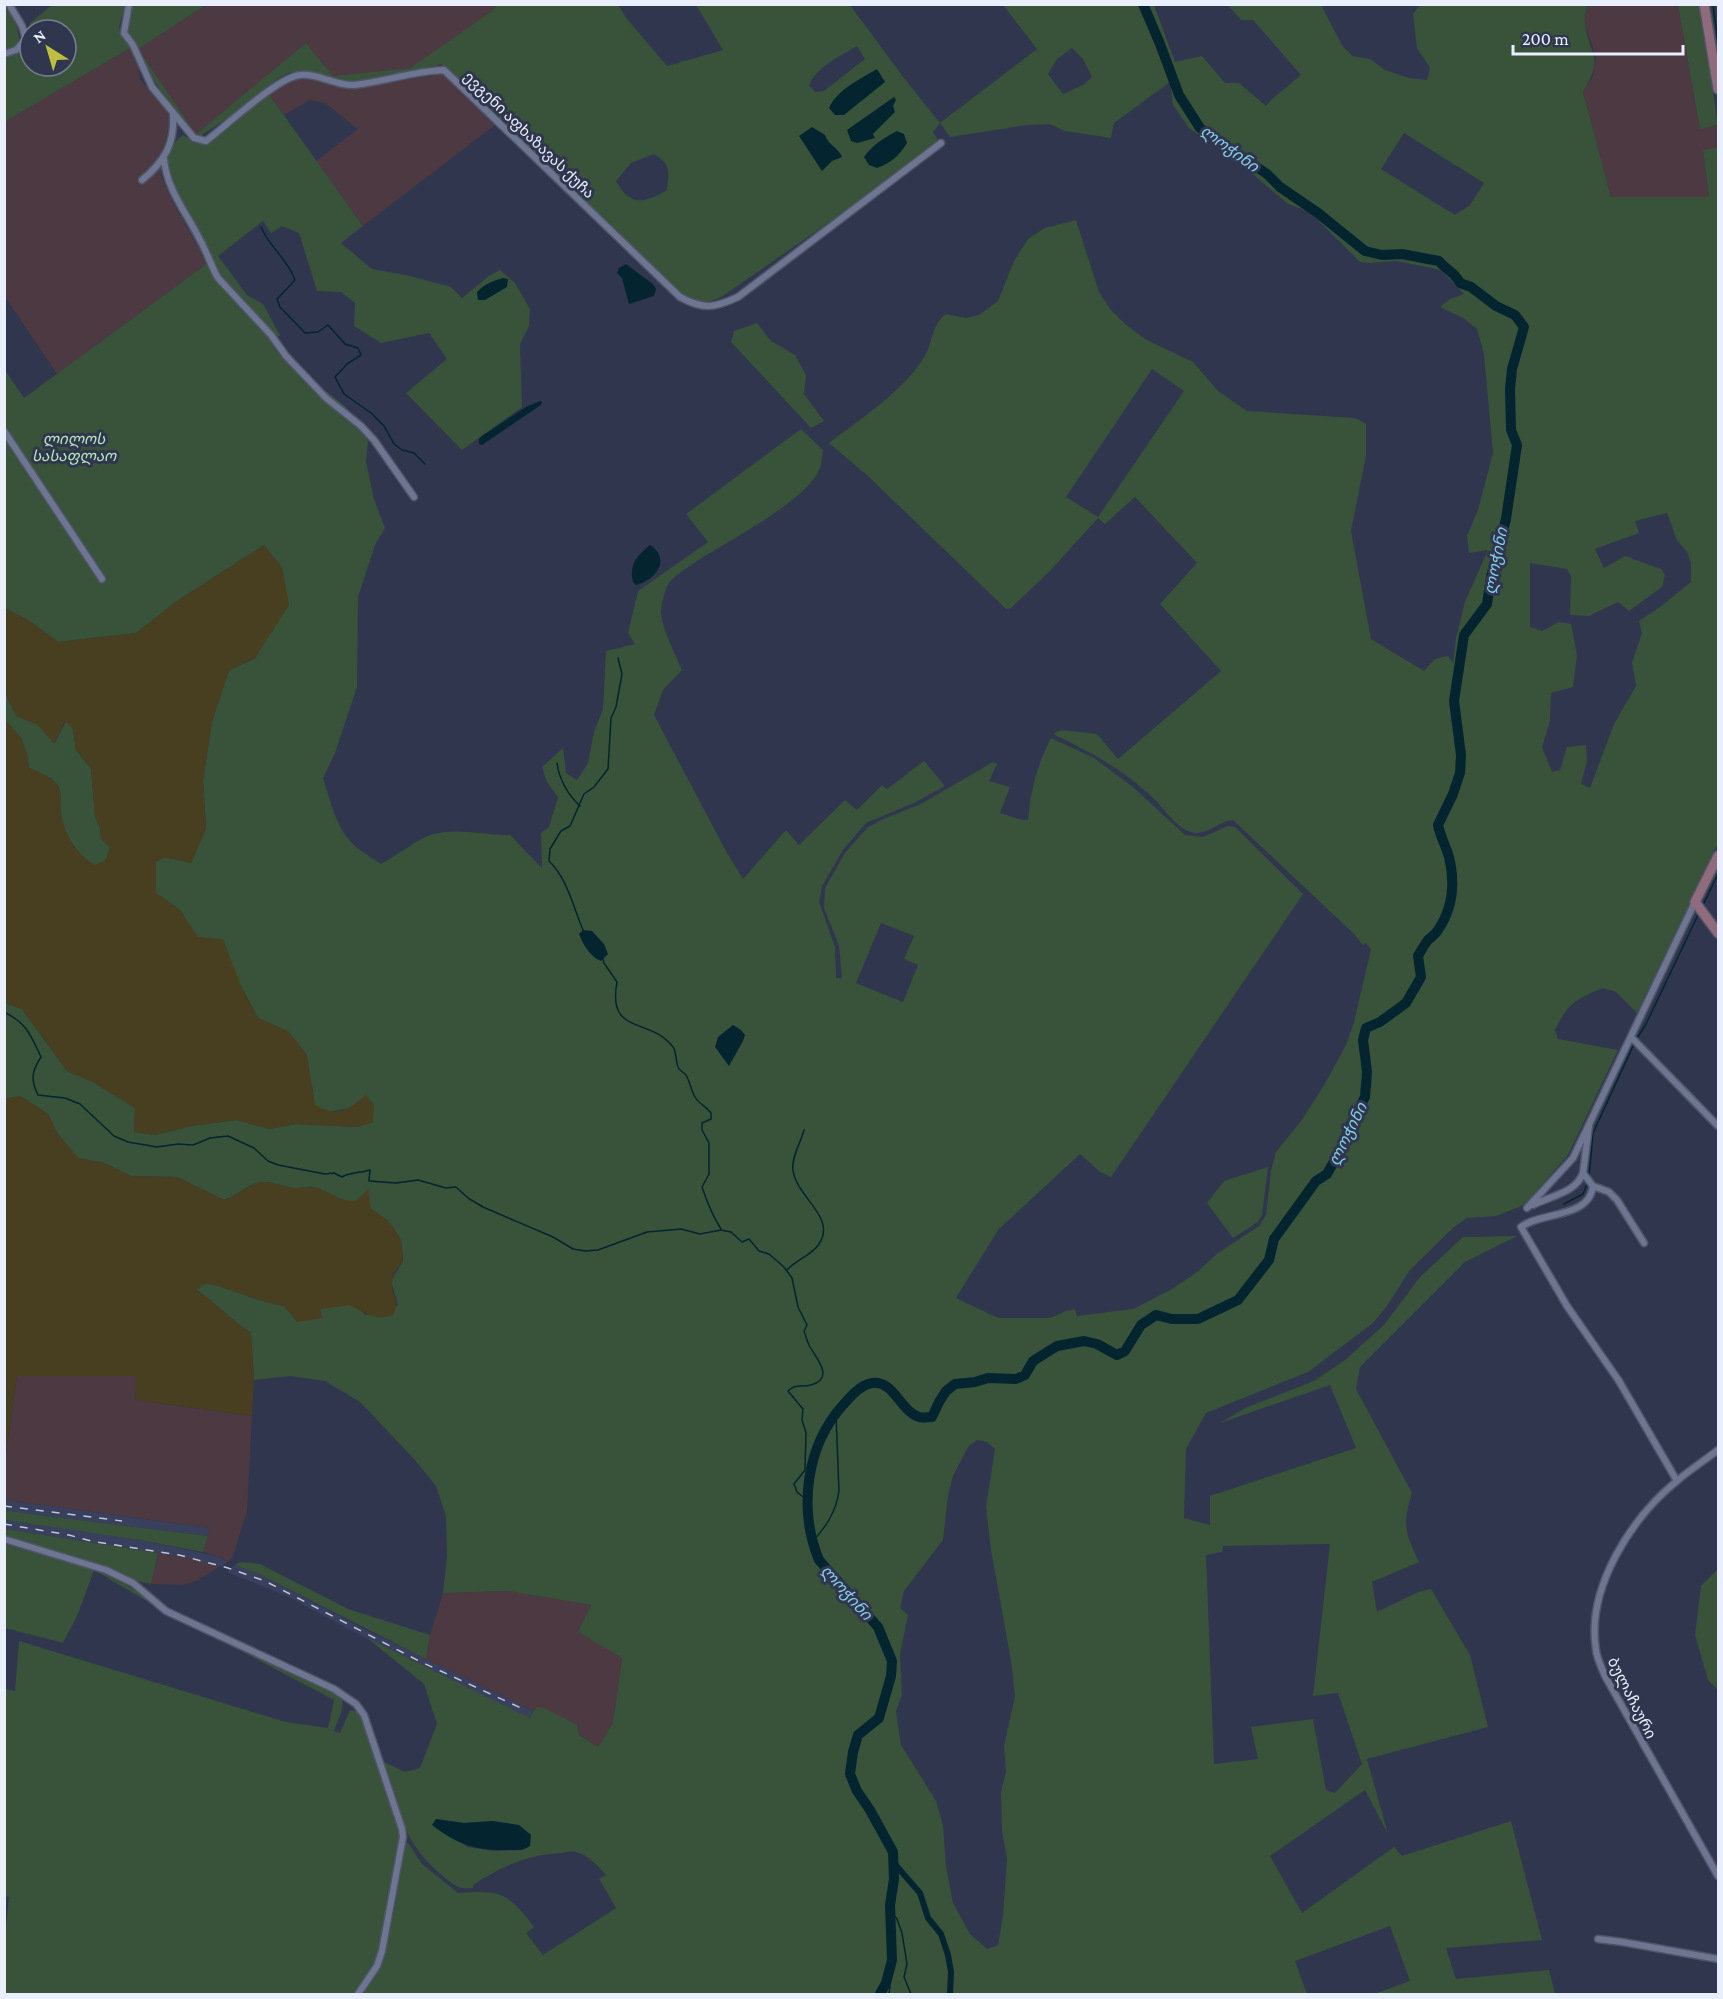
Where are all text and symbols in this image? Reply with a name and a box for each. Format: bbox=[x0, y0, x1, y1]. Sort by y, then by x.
north arrow bbox=[18, 18, 78, 78]
scale bar bbox=[1513, 18, 1682, 56]
text: N bbox=[30, 26, 49, 46]
text: 200 m bbox=[1522, 29, 1569, 49]
street label: ევგენი აფხაზავას ქუჩა bbox=[460, 69, 597, 202]
water label: ლოჭინი bbox=[1197, 122, 1263, 176]
park label: ლილოს სასაფლაო bbox=[32, 431, 117, 465]
water label: ლოჭინი bbox=[1481, 526, 1511, 596]
water label: ლოჭინი bbox=[1325, 1099, 1371, 1169]
water label: ლოჭინი bbox=[817, 1562, 876, 1624]
street label: ბულაჩაური bbox=[1604, 1655, 1659, 1742]

